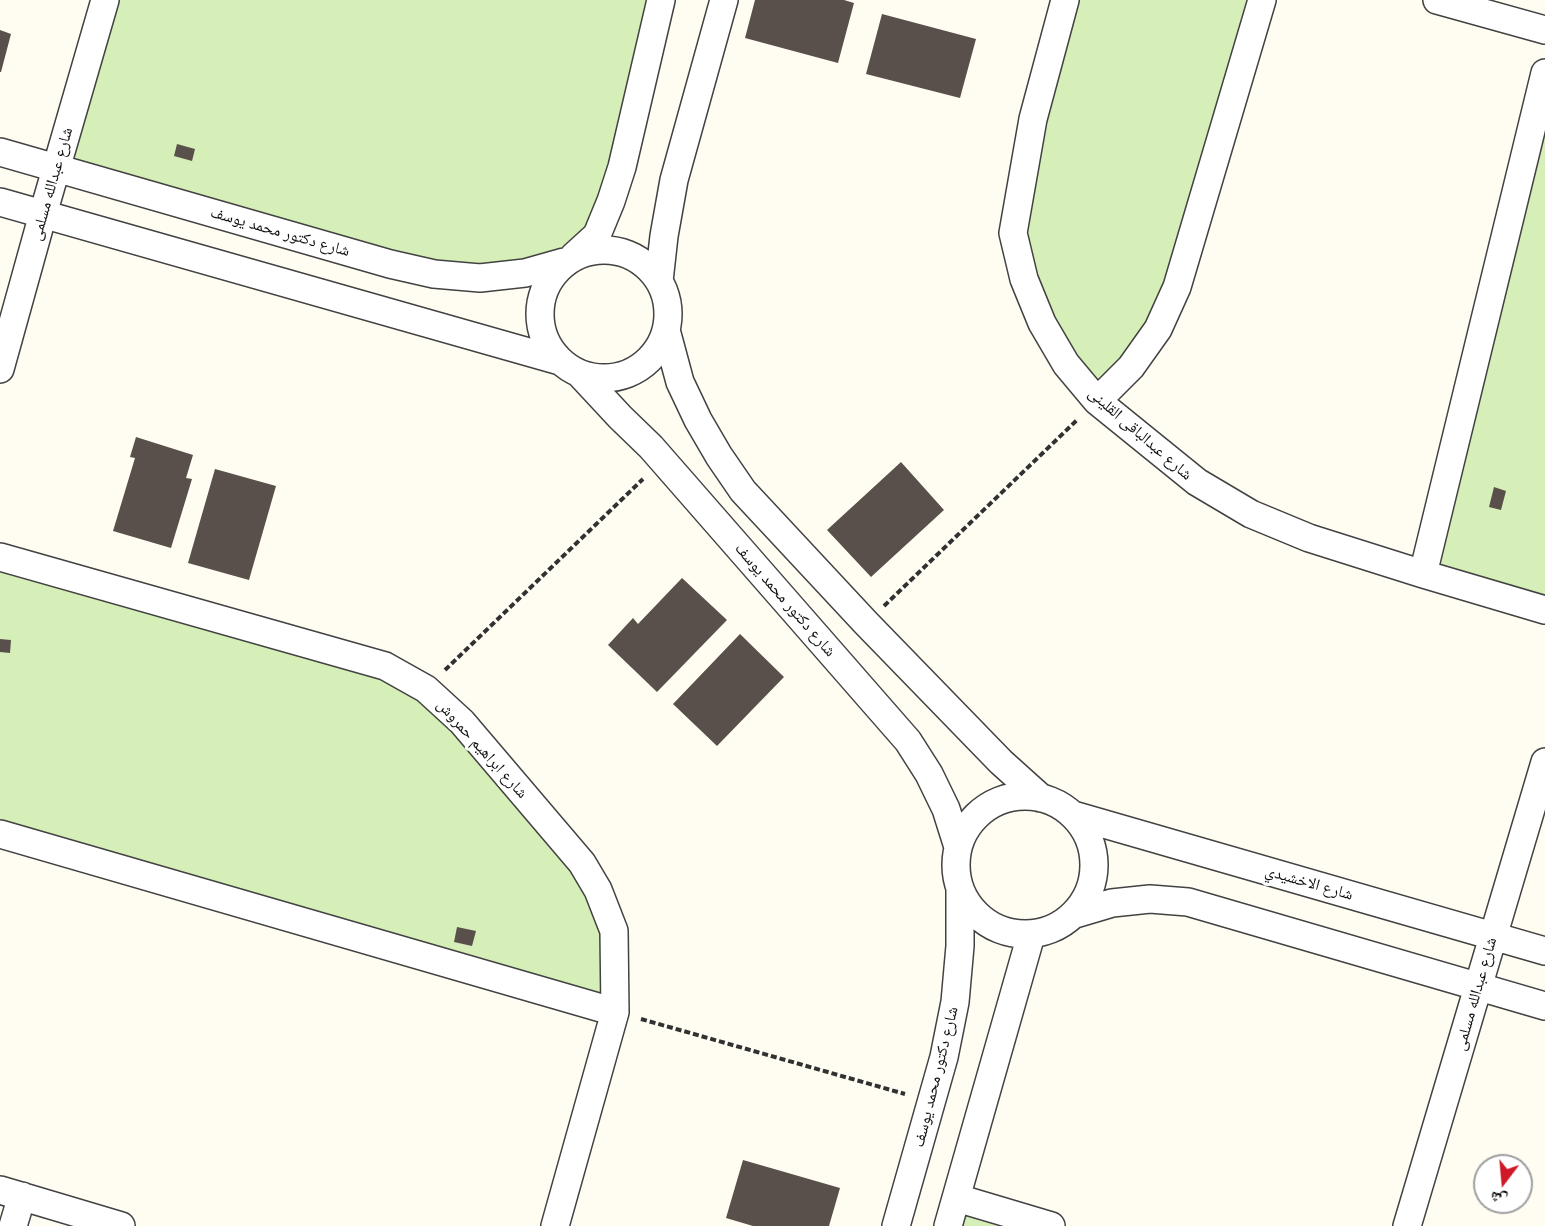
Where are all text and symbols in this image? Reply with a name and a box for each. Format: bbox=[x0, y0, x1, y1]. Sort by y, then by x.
street label: شارع عبدالله مسلمى bbox=[27, 125, 77, 243]
street label: شارع دكتور محمد يوسف bbox=[208, 203, 352, 261]
street label: شارع عبدالباقى القلينى bbox=[1084, 384, 1196, 484]
street label: شارع دكتور محمد يوسف bbox=[730, 539, 840, 661]
street label: شارع ابراهيم حمروش bbox=[433, 696, 531, 802]
street label: شارع الاخشيدي bbox=[1263, 861, 1355, 905]
street label: شارع عبدالله مسلمى bbox=[1451, 935, 1501, 1053]
street label: شارع دكتور محمد يوسف bbox=[909, 1005, 963, 1149]
north arrow bbox=[1473, 1154, 1533, 1214]
text: ش bbox=[1487, 1186, 1510, 1212]

